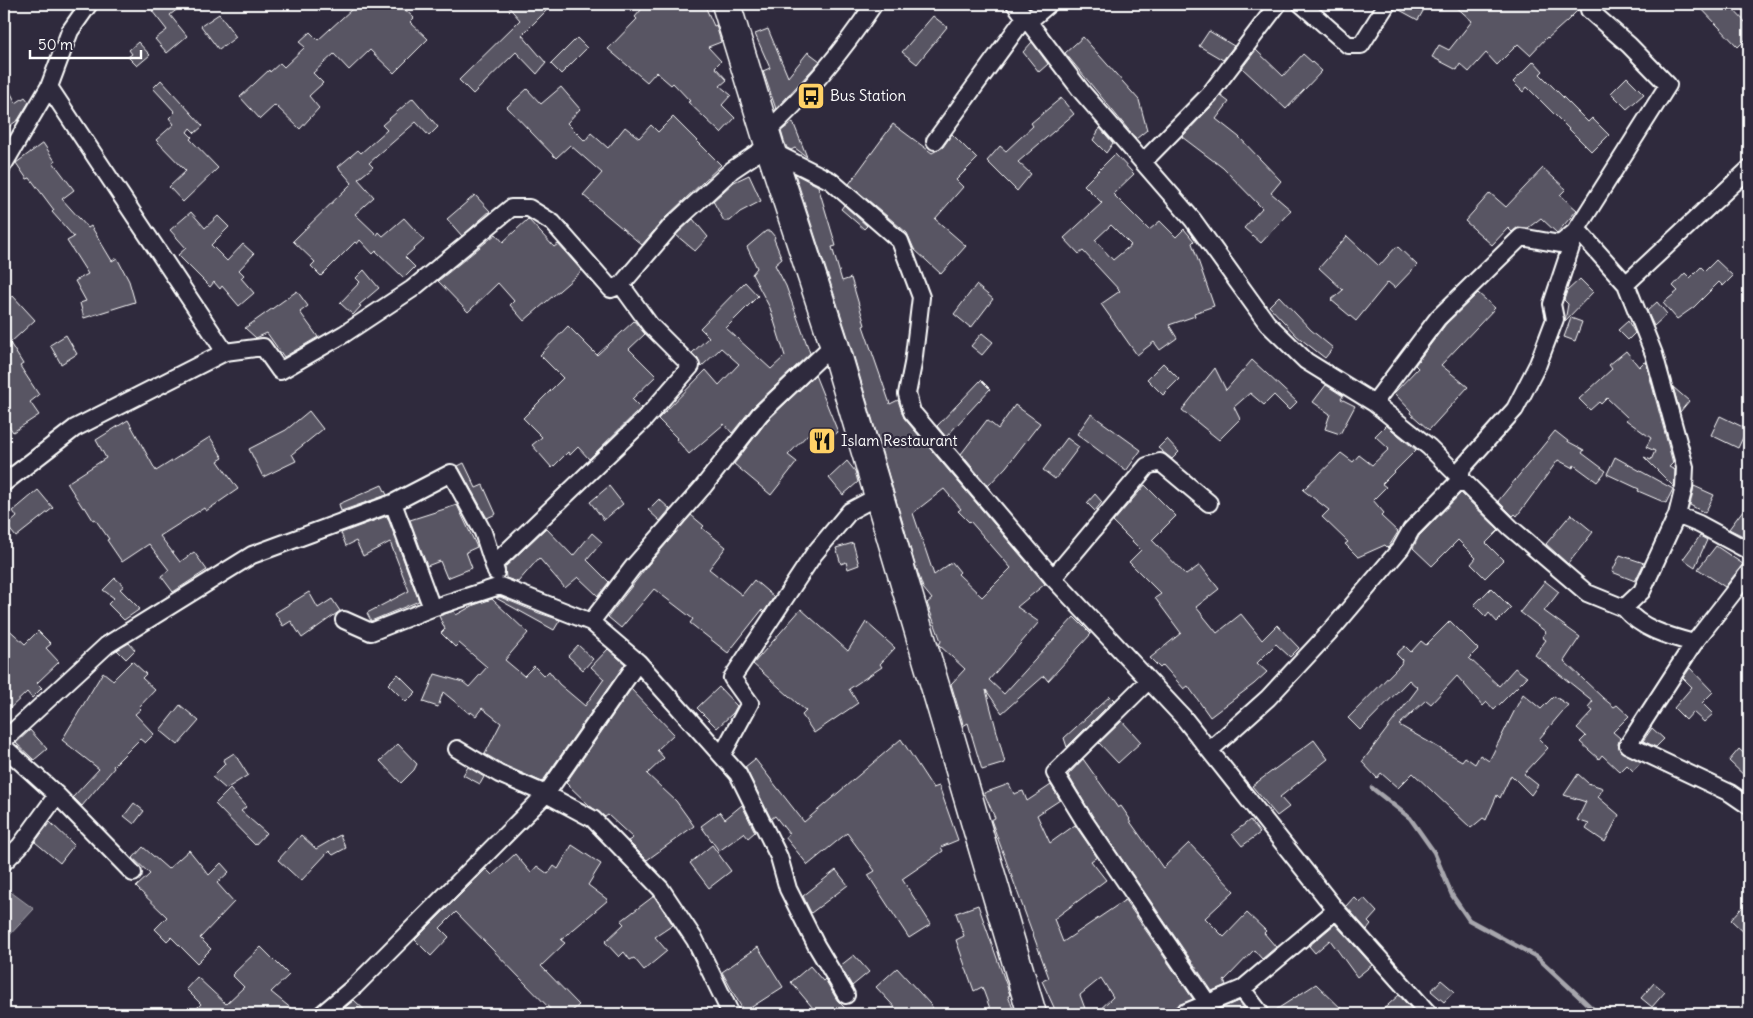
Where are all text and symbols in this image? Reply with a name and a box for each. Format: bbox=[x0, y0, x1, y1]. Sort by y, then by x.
scale bar bbox=[30, 28, 141, 60]
text: 50 m bbox=[38, 35, 73, 54]
bus stop icon: Bus Station bbox=[796, 81, 826, 111]
place label: Bus Station bbox=[830, 86, 907, 105]
restaurant icon: Islam Restaurant bbox=[807, 426, 837, 456]
place label: Islam Restaurant bbox=[841, 431, 958, 450]

